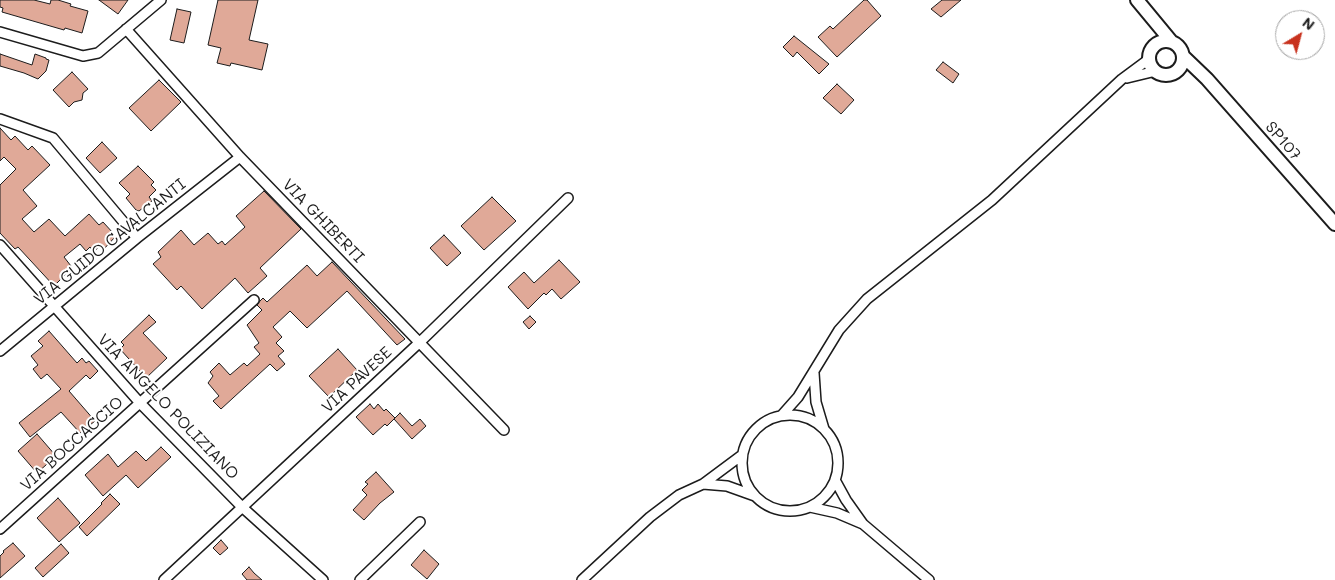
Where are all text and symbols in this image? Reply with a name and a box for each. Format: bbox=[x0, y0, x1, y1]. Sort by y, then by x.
north arrow bbox=[1275, 10, 1325, 60]
text: N bbox=[1299, 13, 1319, 34]
street label: SP107 bbox=[1261, 118, 1305, 164]
street label: VIA GUIDO CAVALCANTI bbox=[30, 175, 190, 309]
street label: VIA GHIBERTI bbox=[278, 175, 368, 267]
street label: VIA ANGELO POLIZIANO bbox=[93, 330, 243, 484]
street label: VIA PAVESE bbox=[318, 343, 396, 417]
street label: VIA BOCCACCIO bbox=[17, 393, 127, 495]

